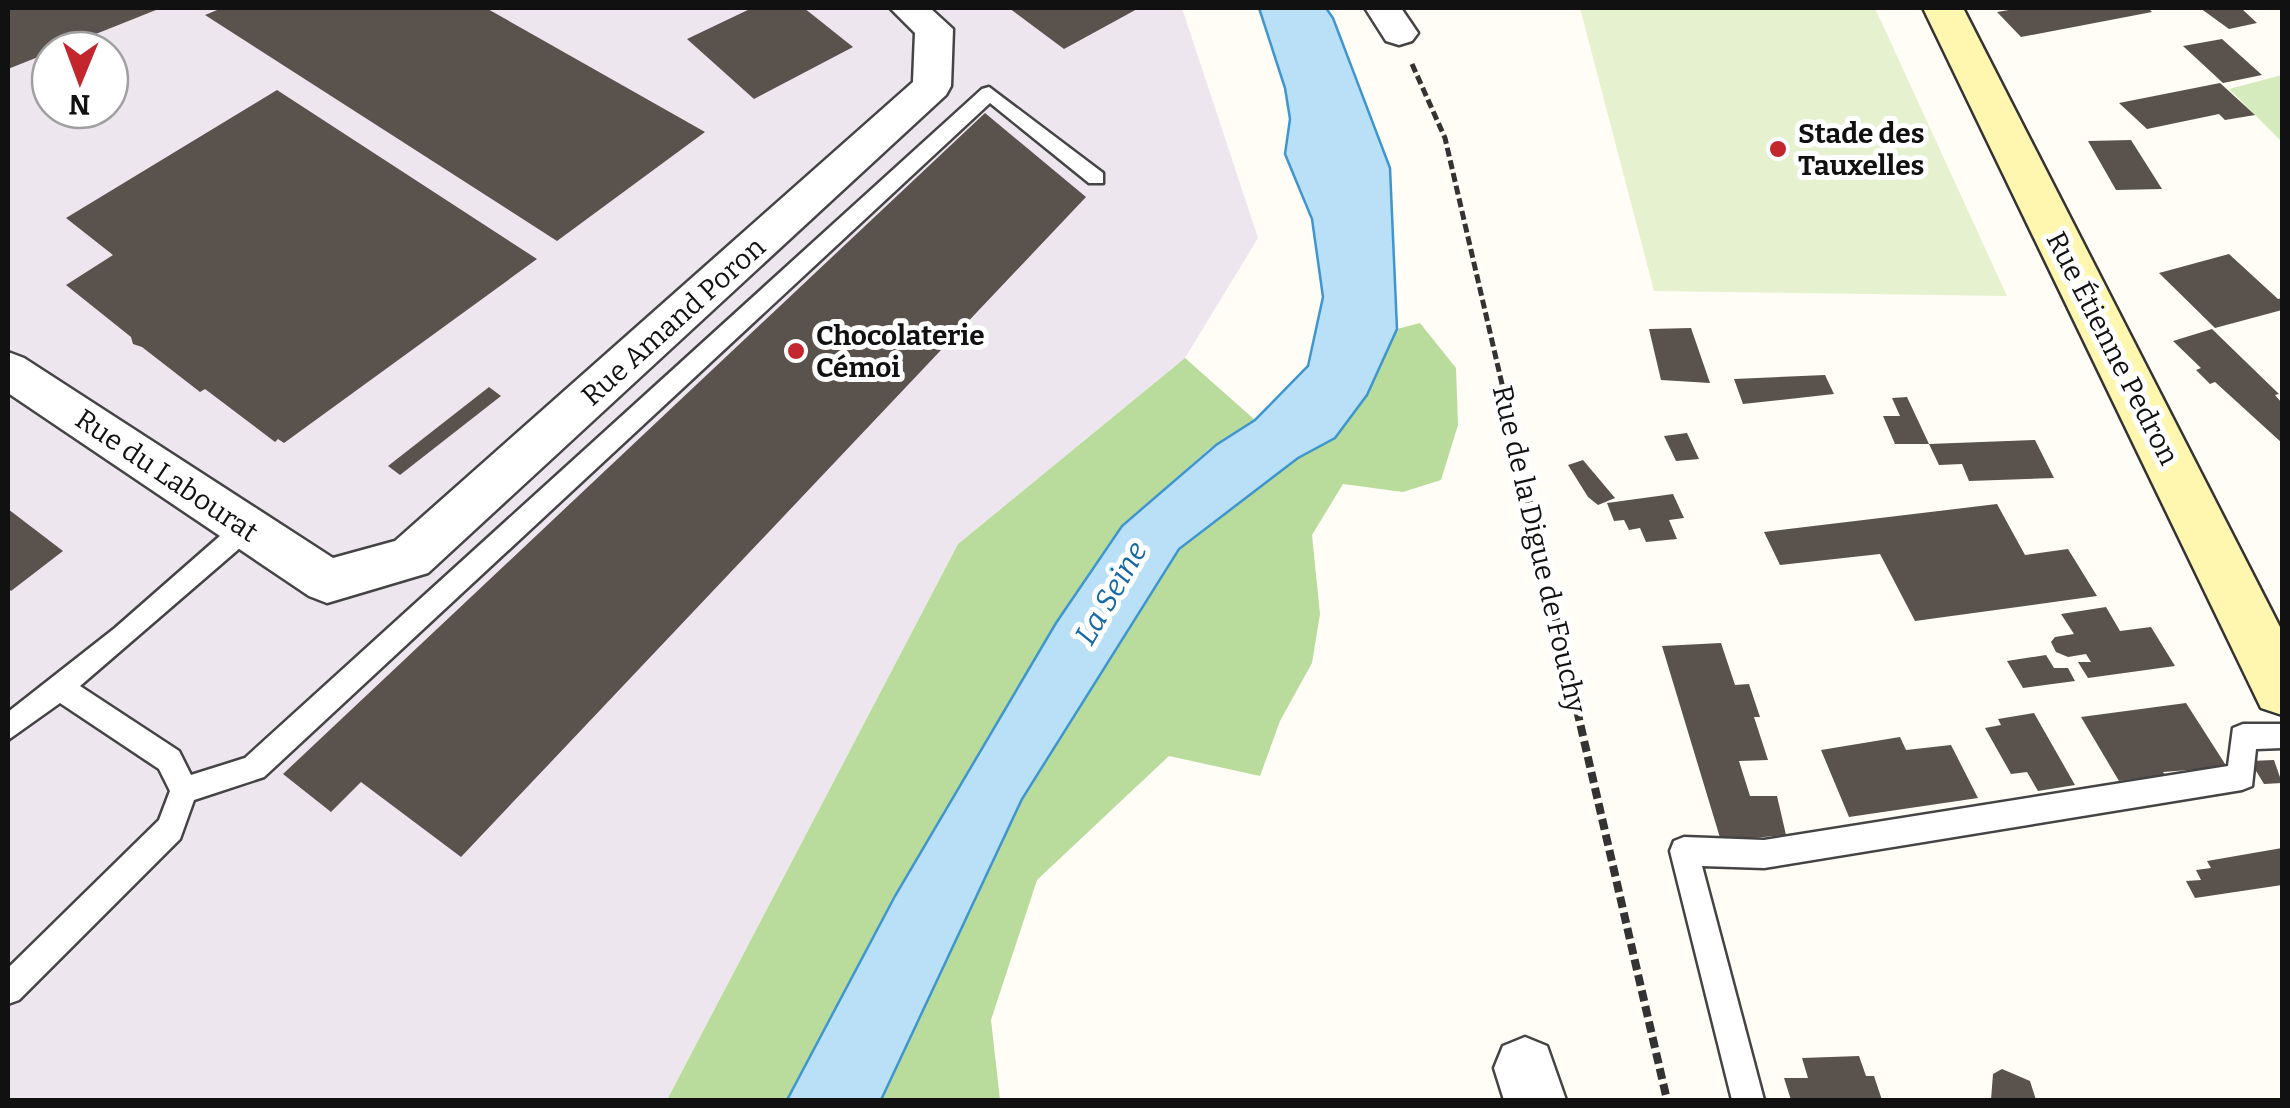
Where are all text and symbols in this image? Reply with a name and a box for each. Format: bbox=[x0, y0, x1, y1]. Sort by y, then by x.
north arrow bbox=[30, 30, 130, 130]
text: N bbox=[68, 88, 91, 121]
place label: Stade des Tauxelles bbox=[1798, 117, 1925, 182]
marker: Stade des Tauxelles bbox=[1767, 138, 1789, 160]
street label: Rue Étienne Pedron bbox=[2040, 226, 2187, 470]
street label: Rue Amand Poron bbox=[575, 230, 772, 412]
place label: Chocolaterie Cémoi bbox=[816, 319, 985, 384]
marker: Chocolaterie Cémoi bbox=[785, 340, 807, 362]
street label: Rue de la Digue de Fouchy bbox=[1486, 382, 1593, 716]
street label: Rue du Labourat bbox=[69, 402, 264, 549]
water label: La Seine bbox=[1067, 535, 1155, 651]

